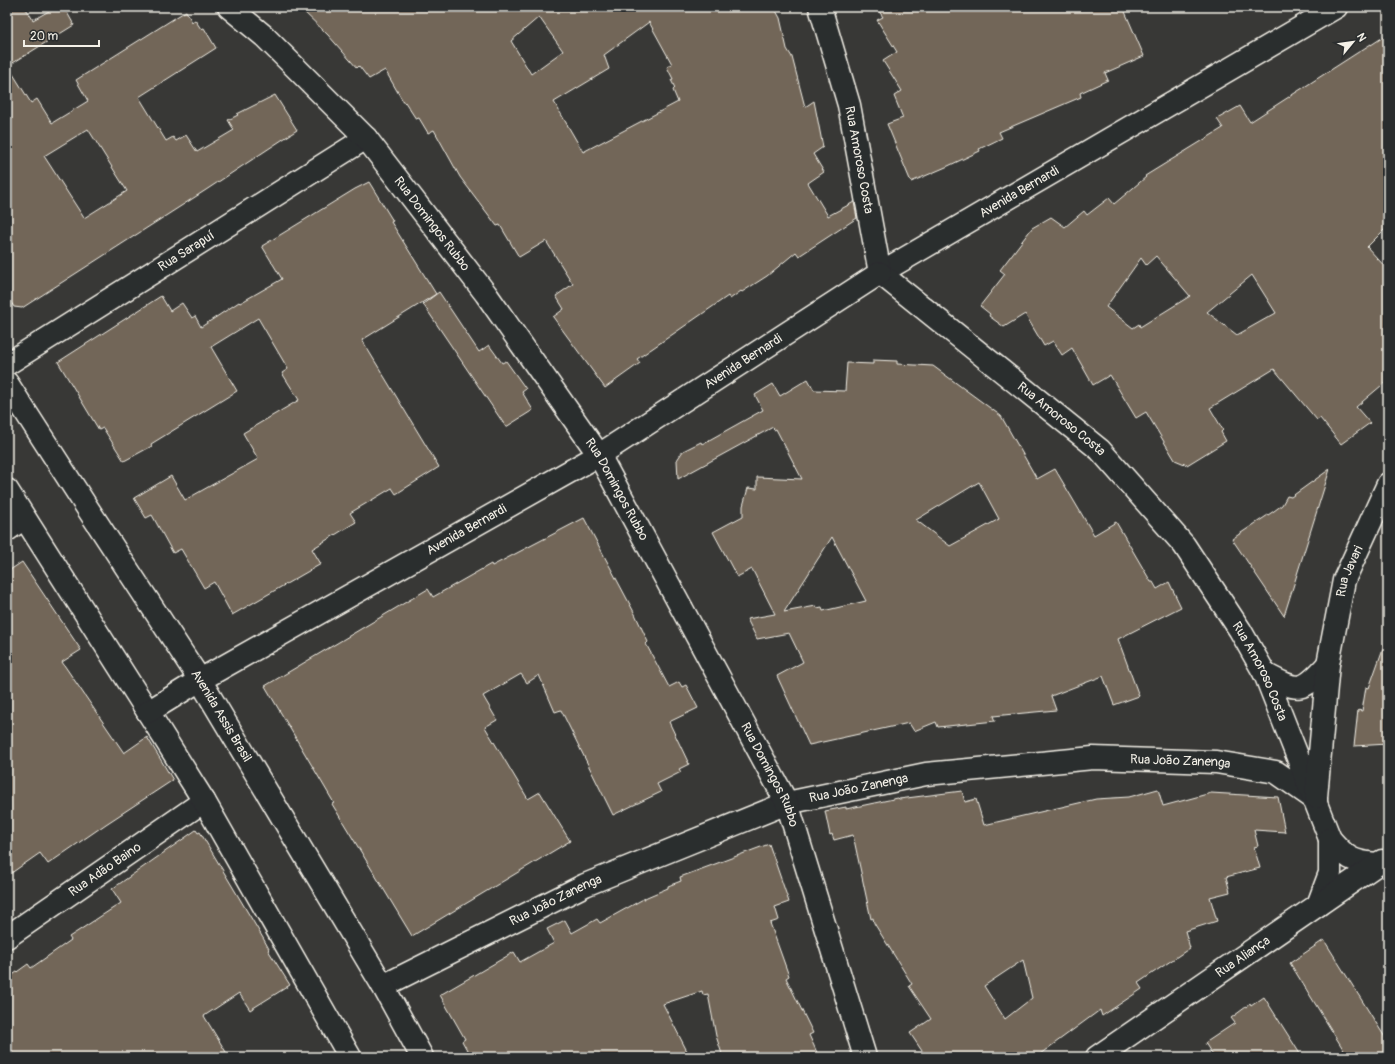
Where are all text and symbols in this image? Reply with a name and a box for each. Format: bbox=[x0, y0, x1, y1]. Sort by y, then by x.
scale bar bbox=[24, 22, 99, 48]
north arrow bbox=[1333, 22, 1373, 62]
text: 20 m bbox=[30, 29, 59, 44]
text: N bbox=[1354, 31, 1369, 44]
street label: Rua Amoroso Costa bbox=[841, 105, 877, 215]
street label: Avenida Bernardi bbox=[976, 162, 1062, 221]
street label: Rua Domingos Rubbo bbox=[391, 173, 473, 274]
street label: Rua Sarapuí bbox=[155, 227, 218, 275]
street label: Avenida Bernardi bbox=[701, 331, 785, 393]
street label: Rua Amoroso Costa bbox=[1014, 379, 1109, 459]
street label: Rua Domingos Rubbo bbox=[582, 435, 652, 543]
street label: Avenida Bernardi bbox=[424, 501, 509, 559]
street label: Rua Javari bbox=[1333, 543, 1367, 598]
street label: Rua Amoroso Costa bbox=[1229, 619, 1291, 723]
street label: Avenida Assis Brasil bbox=[187, 667, 255, 765]
street label: Rua Domingos Rubbo bbox=[737, 720, 802, 829]
street label: Rua João Zanenga bbox=[1130, 751, 1232, 772]
street label: Rua João Zanenga bbox=[808, 770, 910, 806]
street label: Rua Adão Baino bbox=[66, 839, 144, 900]
street label: Rua João Zanenga bbox=[507, 871, 604, 929]
street label: Rua Aliança bbox=[1213, 932, 1273, 981]

